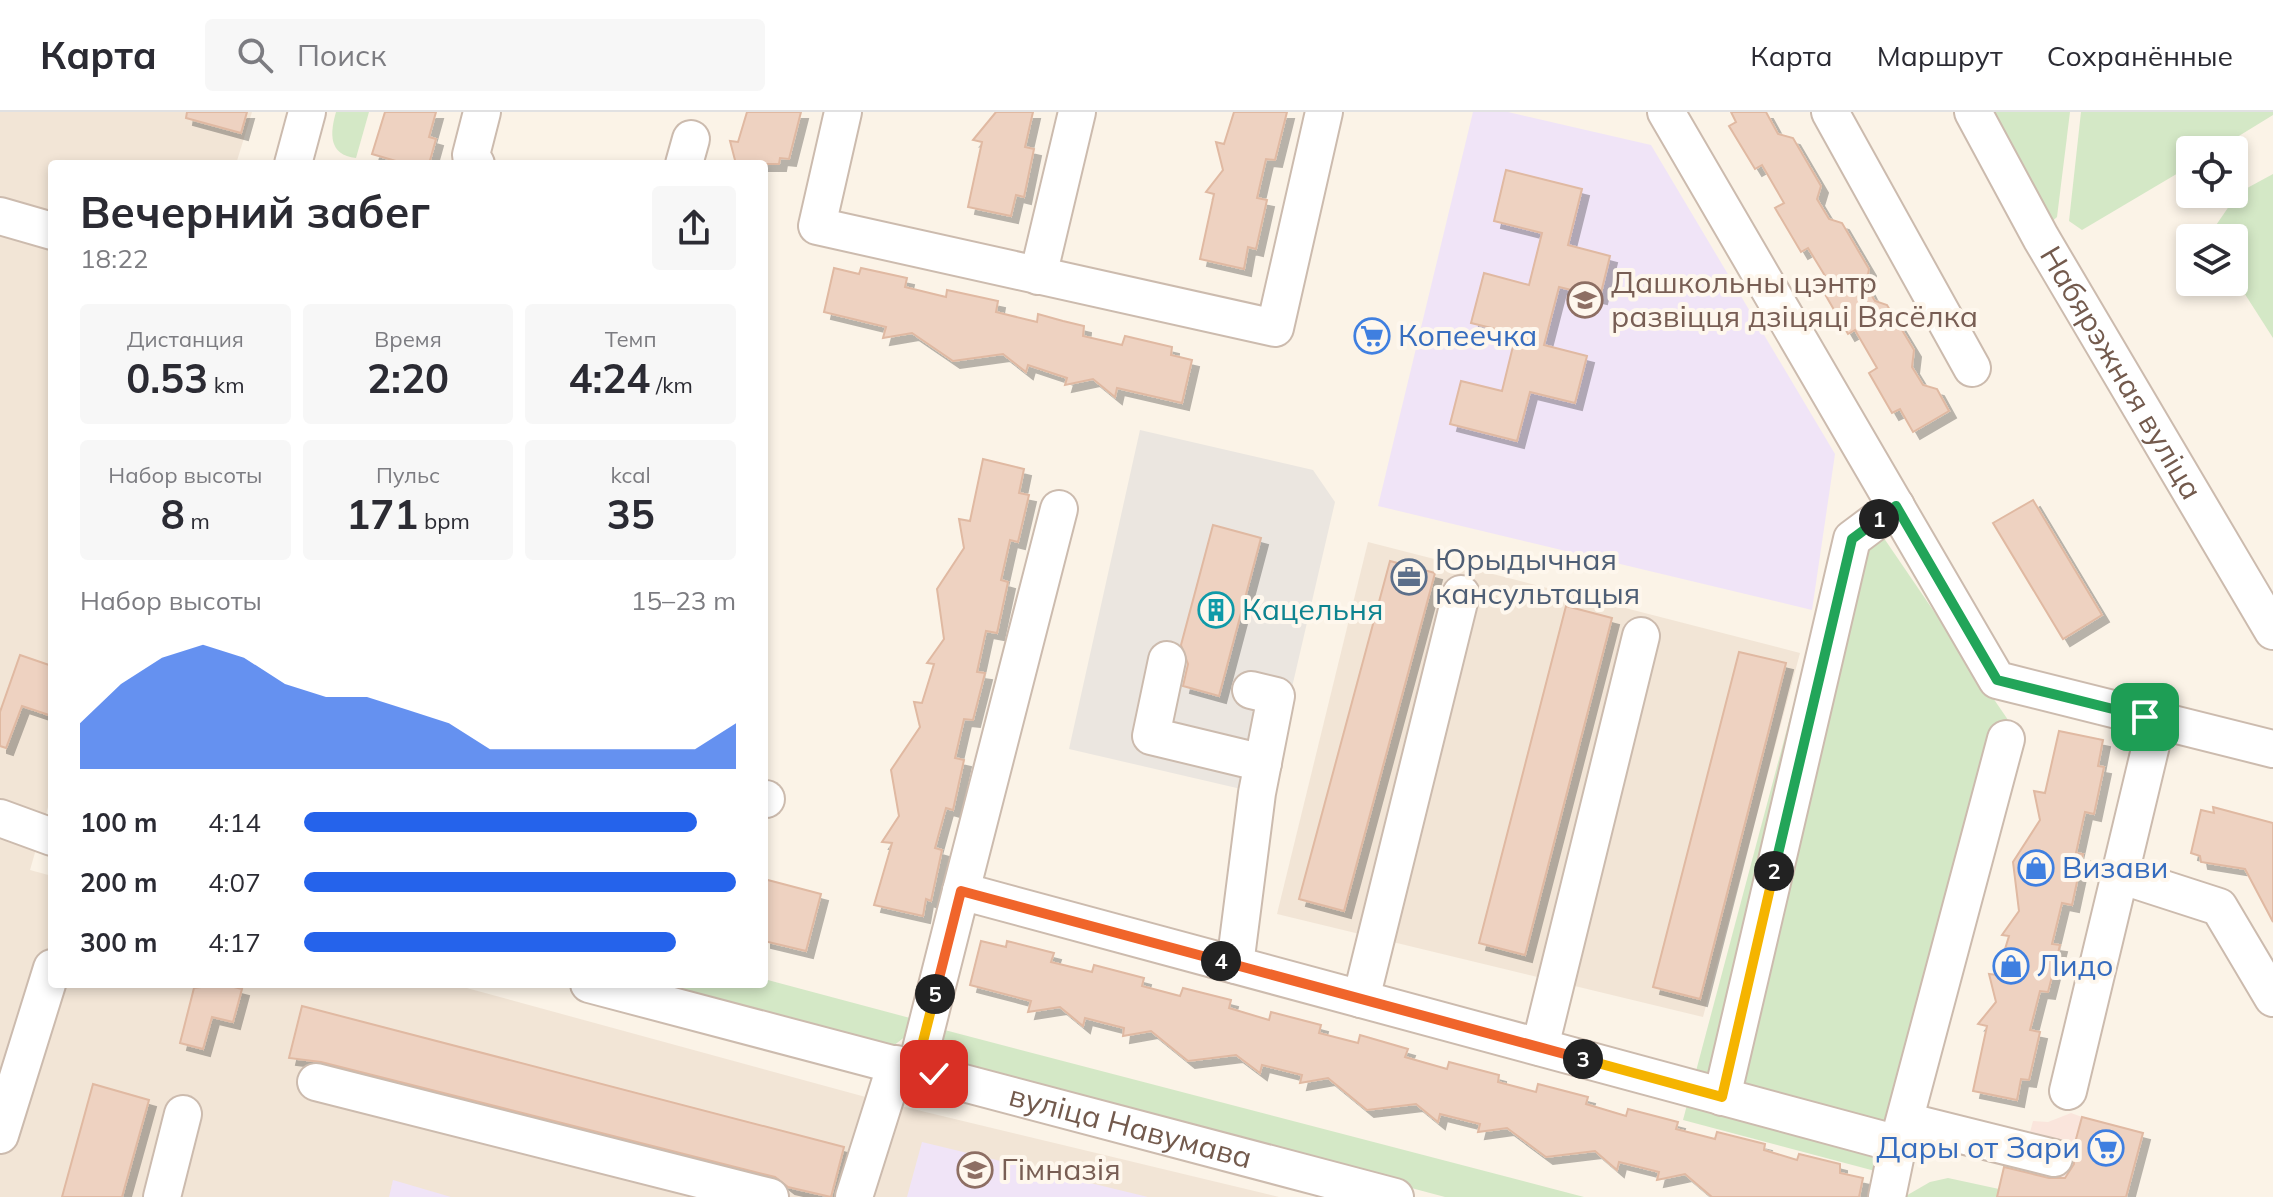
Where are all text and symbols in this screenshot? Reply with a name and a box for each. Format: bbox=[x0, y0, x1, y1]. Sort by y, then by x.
search box bbox=[205, 19, 765, 91]
text: Карта bbox=[40, 31, 157, 79]
icon: search bbox=[233, 33, 277, 77]
text: Поиск bbox=[297, 36, 386, 74]
text: Карта bbox=[1750, 38, 1833, 73]
text: Маршрут bbox=[1877, 38, 2003, 73]
text: Сохранённые bbox=[2047, 38, 2233, 73]
map controls bbox=[2176, 136, 2248, 296]
button: locate bbox=[2176, 136, 2248, 208]
text: Вечерний забег bbox=[80, 184, 430, 239]
button: share bbox=[652, 186, 736, 270]
button: layers bbox=[2176, 224, 2248, 296]
street label: Набярэжная вуліца bbox=[2032, 239, 2211, 506]
text: 18:22 bbox=[80, 242, 148, 275]
place label: Дашкольны цэнтр развіцця дзіцяці Вясёлка bbox=[1611, 263, 1978, 335]
school or university icon: Дашкольны цэнтр развіцця дзіцяці Вясёлка bbox=[1566, 281, 1604, 319]
place label: Копеечка bbox=[1398, 316, 1537, 354]
supermarket icon: Копеечка bbox=[1353, 317, 1391, 355]
text: Дистанция bbox=[127, 325, 244, 353]
text: Время bbox=[374, 325, 442, 353]
text: Темп bbox=[605, 325, 657, 353]
text: 0.53 bbox=[126, 353, 208, 403]
text: 2:20 bbox=[367, 353, 449, 403]
text: 4:24 bbox=[568, 353, 650, 403]
text: km bbox=[208, 371, 244, 399]
text: /km bbox=[650, 371, 693, 399]
text: Набор высоты bbox=[108, 461, 262, 489]
text: Пульс bbox=[376, 461, 440, 489]
text: kcal bbox=[611, 461, 651, 489]
text: 8 bbox=[161, 489, 185, 539]
text: 171 bbox=[346, 489, 418, 539]
text: 35 bbox=[607, 489, 655, 539]
pin: 1 bbox=[1859, 499, 1899, 539]
text: 1 bbox=[1872, 505, 1886, 533]
text: m bbox=[185, 507, 210, 535]
text: bpm bbox=[418, 507, 470, 535]
place label: Юрыдычная кансультацыя bbox=[1435, 540, 1640, 612]
office icon: Юрыдычная кансультацыя bbox=[1390, 558, 1428, 596]
text: Набор высоты bbox=[80, 584, 262, 617]
text: 15–23 m bbox=[631, 584, 736, 617]
place label: Кацельня bbox=[1242, 590, 1383, 628]
building icon: Кацельня bbox=[1197, 591, 1235, 629]
pin bbox=[2111, 683, 2179, 751]
icon: arrive bbox=[2123, 695, 2167, 739]
text: 100 m bbox=[80, 806, 157, 839]
text: 4:14 bbox=[208, 806, 261, 839]
place label: Визави bbox=[2062, 848, 2168, 886]
shop icon: Визави bbox=[2017, 849, 2055, 887]
pin: 2 bbox=[1754, 851, 1794, 891]
text: 2 bbox=[1767, 857, 1781, 885]
text: 200 m bbox=[80, 866, 157, 899]
text: 4:07 bbox=[208, 866, 261, 899]
text: 300 m bbox=[80, 926, 157, 959]
text: 4:17 bbox=[208, 926, 261, 959]
pin: 4 bbox=[1201, 941, 1241, 981]
place label: Лидо bbox=[2037, 946, 2113, 984]
text: 4 bbox=[1214, 947, 1228, 975]
shop icon: Лидо bbox=[1992, 947, 2030, 985]
pin: 5 bbox=[915, 974, 955, 1014]
text: 5 bbox=[928, 980, 942, 1008]
pin: 3 bbox=[1563, 1039, 1603, 1079]
pin bbox=[900, 1040, 968, 1108]
text: 3 bbox=[1576, 1045, 1590, 1073]
icon: check bbox=[912, 1052, 956, 1096]
street label: вуліца Навумава bbox=[1005, 1076, 1256, 1176]
place label: Дары от Зари bbox=[1876, 1128, 2080, 1166]
supermarket icon: Дары от Зари bbox=[2087, 1129, 2125, 1167]
place label: Гімназія bbox=[1001, 1150, 1121, 1188]
school or university icon: Гімназія bbox=[956, 1151, 994, 1189]

